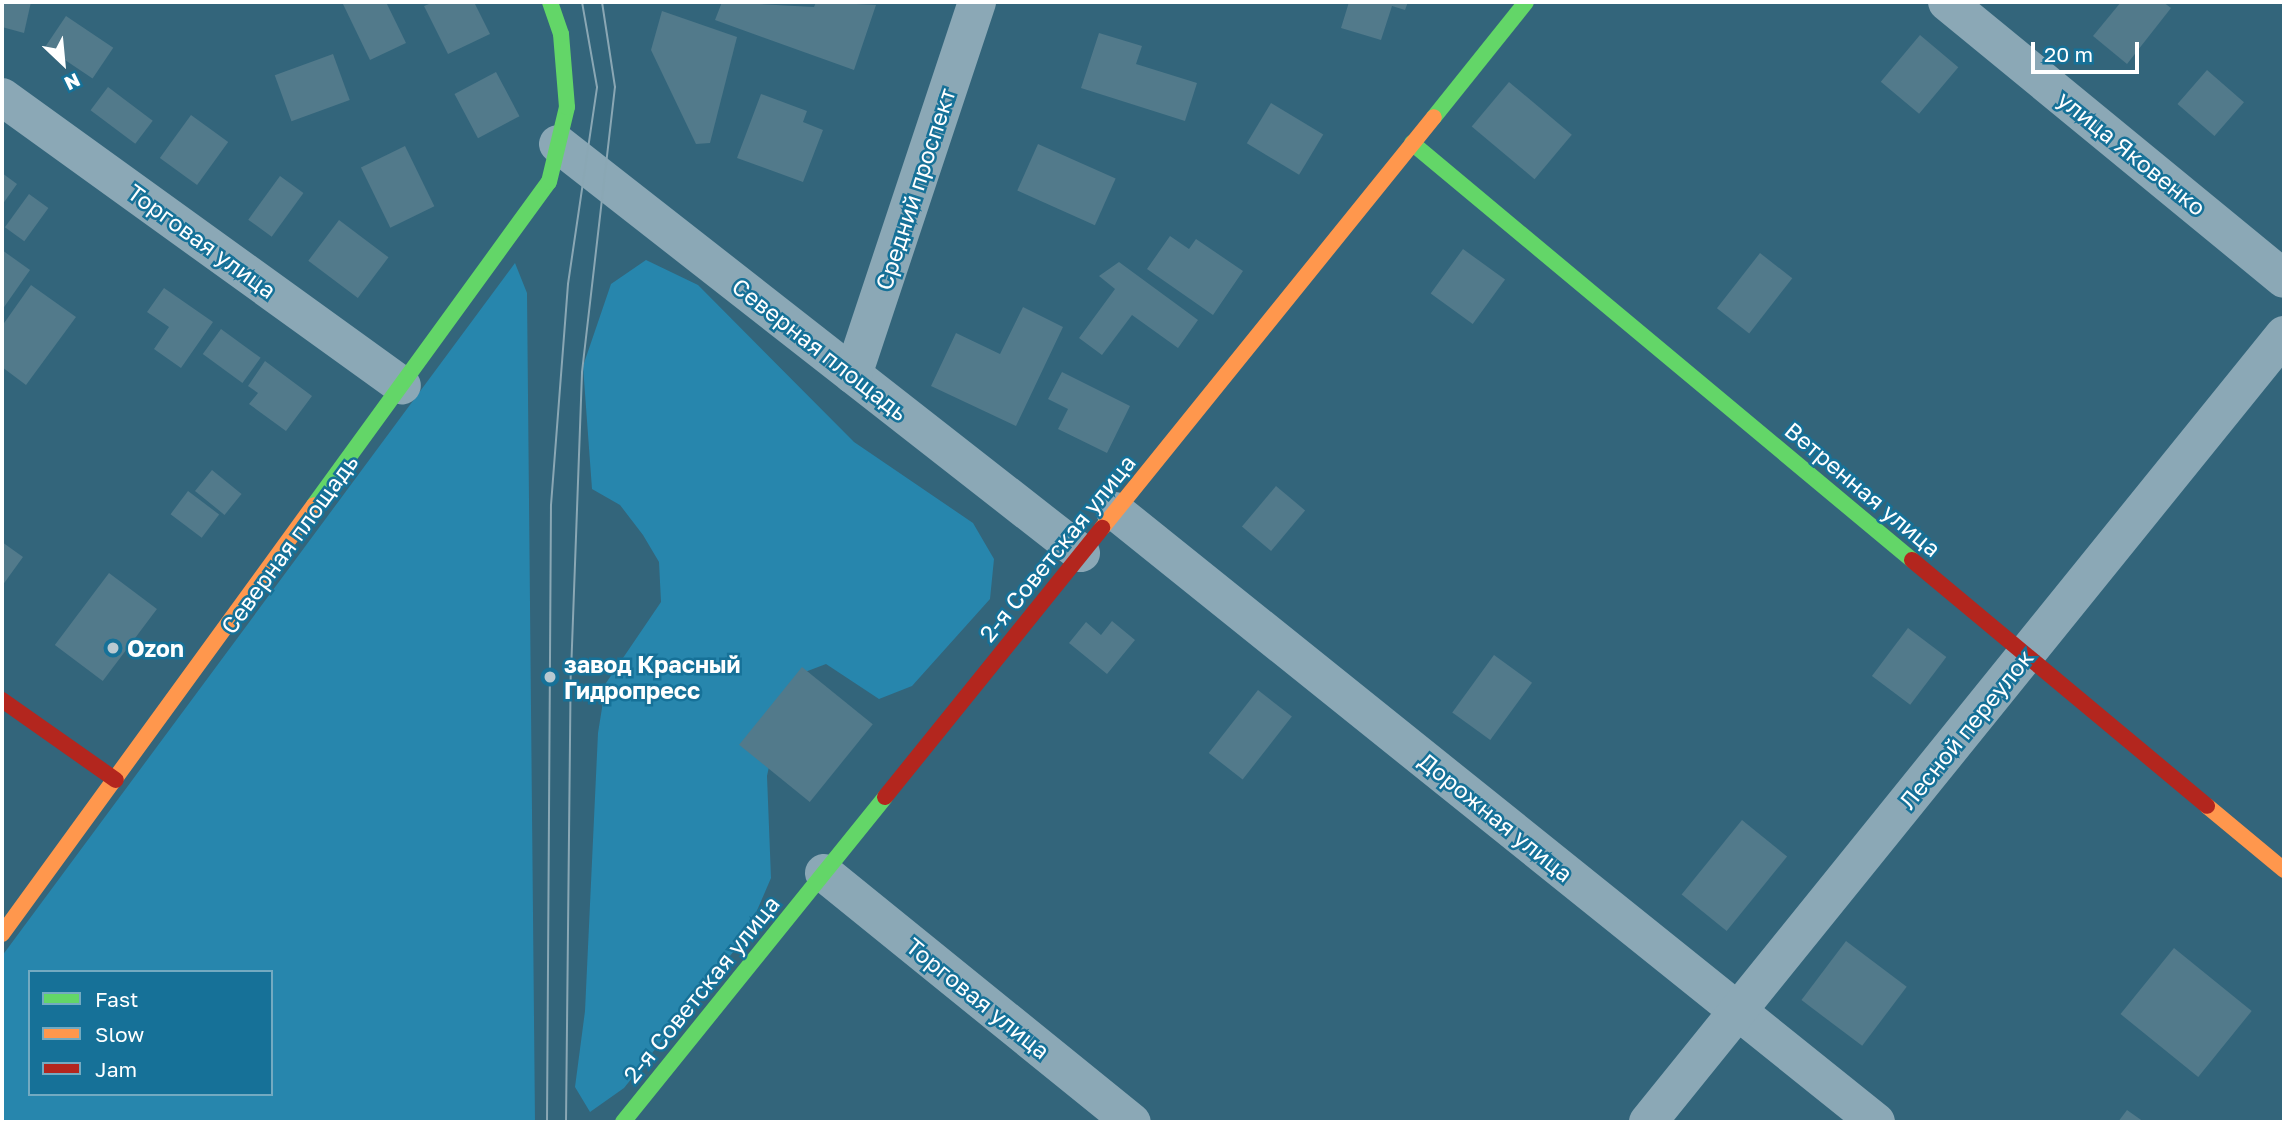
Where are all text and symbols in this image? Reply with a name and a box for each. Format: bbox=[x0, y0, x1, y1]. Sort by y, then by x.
north arrow bbox=[28, 28, 98, 98]
scale bar bbox=[2034, 28, 2142, 72]
text: 20 m bbox=[2044, 41, 2093, 67]
text: N bbox=[61, 69, 84, 96]
street label: Средний проспект bbox=[869, 85, 961, 293]
street label: улица Яковенко bbox=[2052, 85, 2212, 221]
street label: Торговая улица bbox=[122, 178, 282, 304]
street label: Северная площадь bbox=[727, 272, 913, 426]
street label: Ветренная улица bbox=[1780, 416, 1946, 562]
street label: Северная площадь bbox=[215, 449, 363, 639]
street label: 2-я Советская улица bbox=[973, 449, 1141, 647]
place label: Ozon bbox=[127, 634, 184, 662]
marker: Ozon bbox=[105, 640, 121, 656]
street label: Лесной переулок bbox=[1893, 644, 2039, 814]
place label: завод Красный Гидропресс bbox=[564, 650, 740, 704]
marker: завод Красный Гидропресс bbox=[542, 669, 558, 685]
street label: Дорожная улица bbox=[1414, 747, 1578, 887]
street label: 2-я Советская улица bbox=[617, 890, 785, 1088]
street label: Торговая улица bbox=[901, 932, 1055, 1064]
legend bbox=[28, 970, 273, 1096]
text: Fast bbox=[95, 986, 138, 1012]
text: Slow bbox=[95, 1021, 144, 1047]
text: Jam bbox=[95, 1056, 137, 1082]

